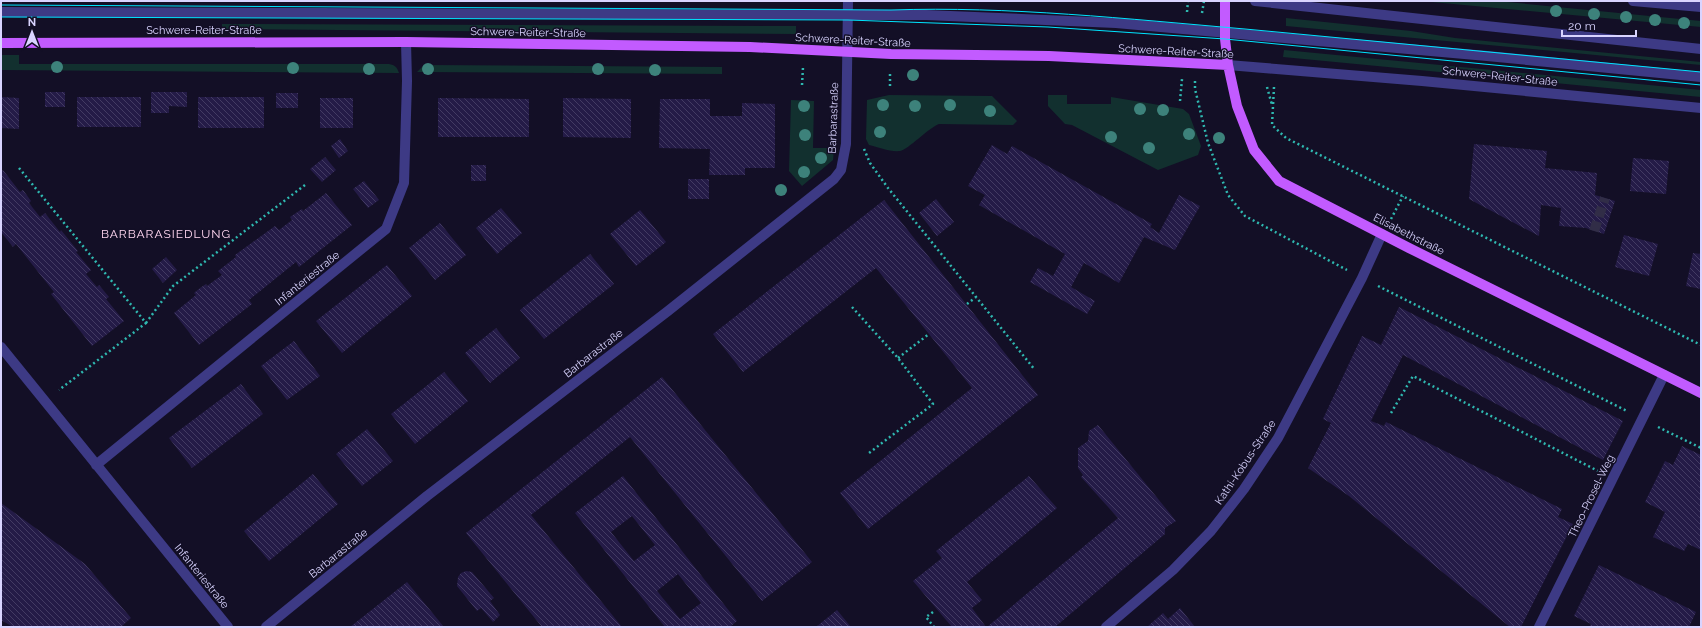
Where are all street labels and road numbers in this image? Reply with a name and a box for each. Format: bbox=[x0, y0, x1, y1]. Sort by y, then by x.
street label: Schwere-Reiter-Straße bbox=[146, 24, 262, 37]
street label: Schwere-Reiter-Straße bbox=[470, 25, 586, 40]
street label: Schwere-Reiter-Straße bbox=[795, 31, 912, 50]
street label: Schwere-Reiter-Straße bbox=[1118, 42, 1235, 61]
street label: Schwere-Reiter-Straße bbox=[1442, 64, 1559, 89]
street label: Barbarastraße bbox=[826, 82, 841, 154]
street label: Elisabethstraße bbox=[1371, 211, 1447, 258]
street label: Infanteriestraße bbox=[272, 248, 343, 308]
street label: Barbarastraße bbox=[561, 326, 626, 380]
street label: Kathi-Kobus-Straße bbox=[1212, 417, 1279, 507]
street label: Theo-Prosel-Weg bbox=[1566, 453, 1617, 540]
street label: Barbarastraße bbox=[307, 526, 370, 581]
street label: Infanteriestraße bbox=[172, 541, 232, 612]

